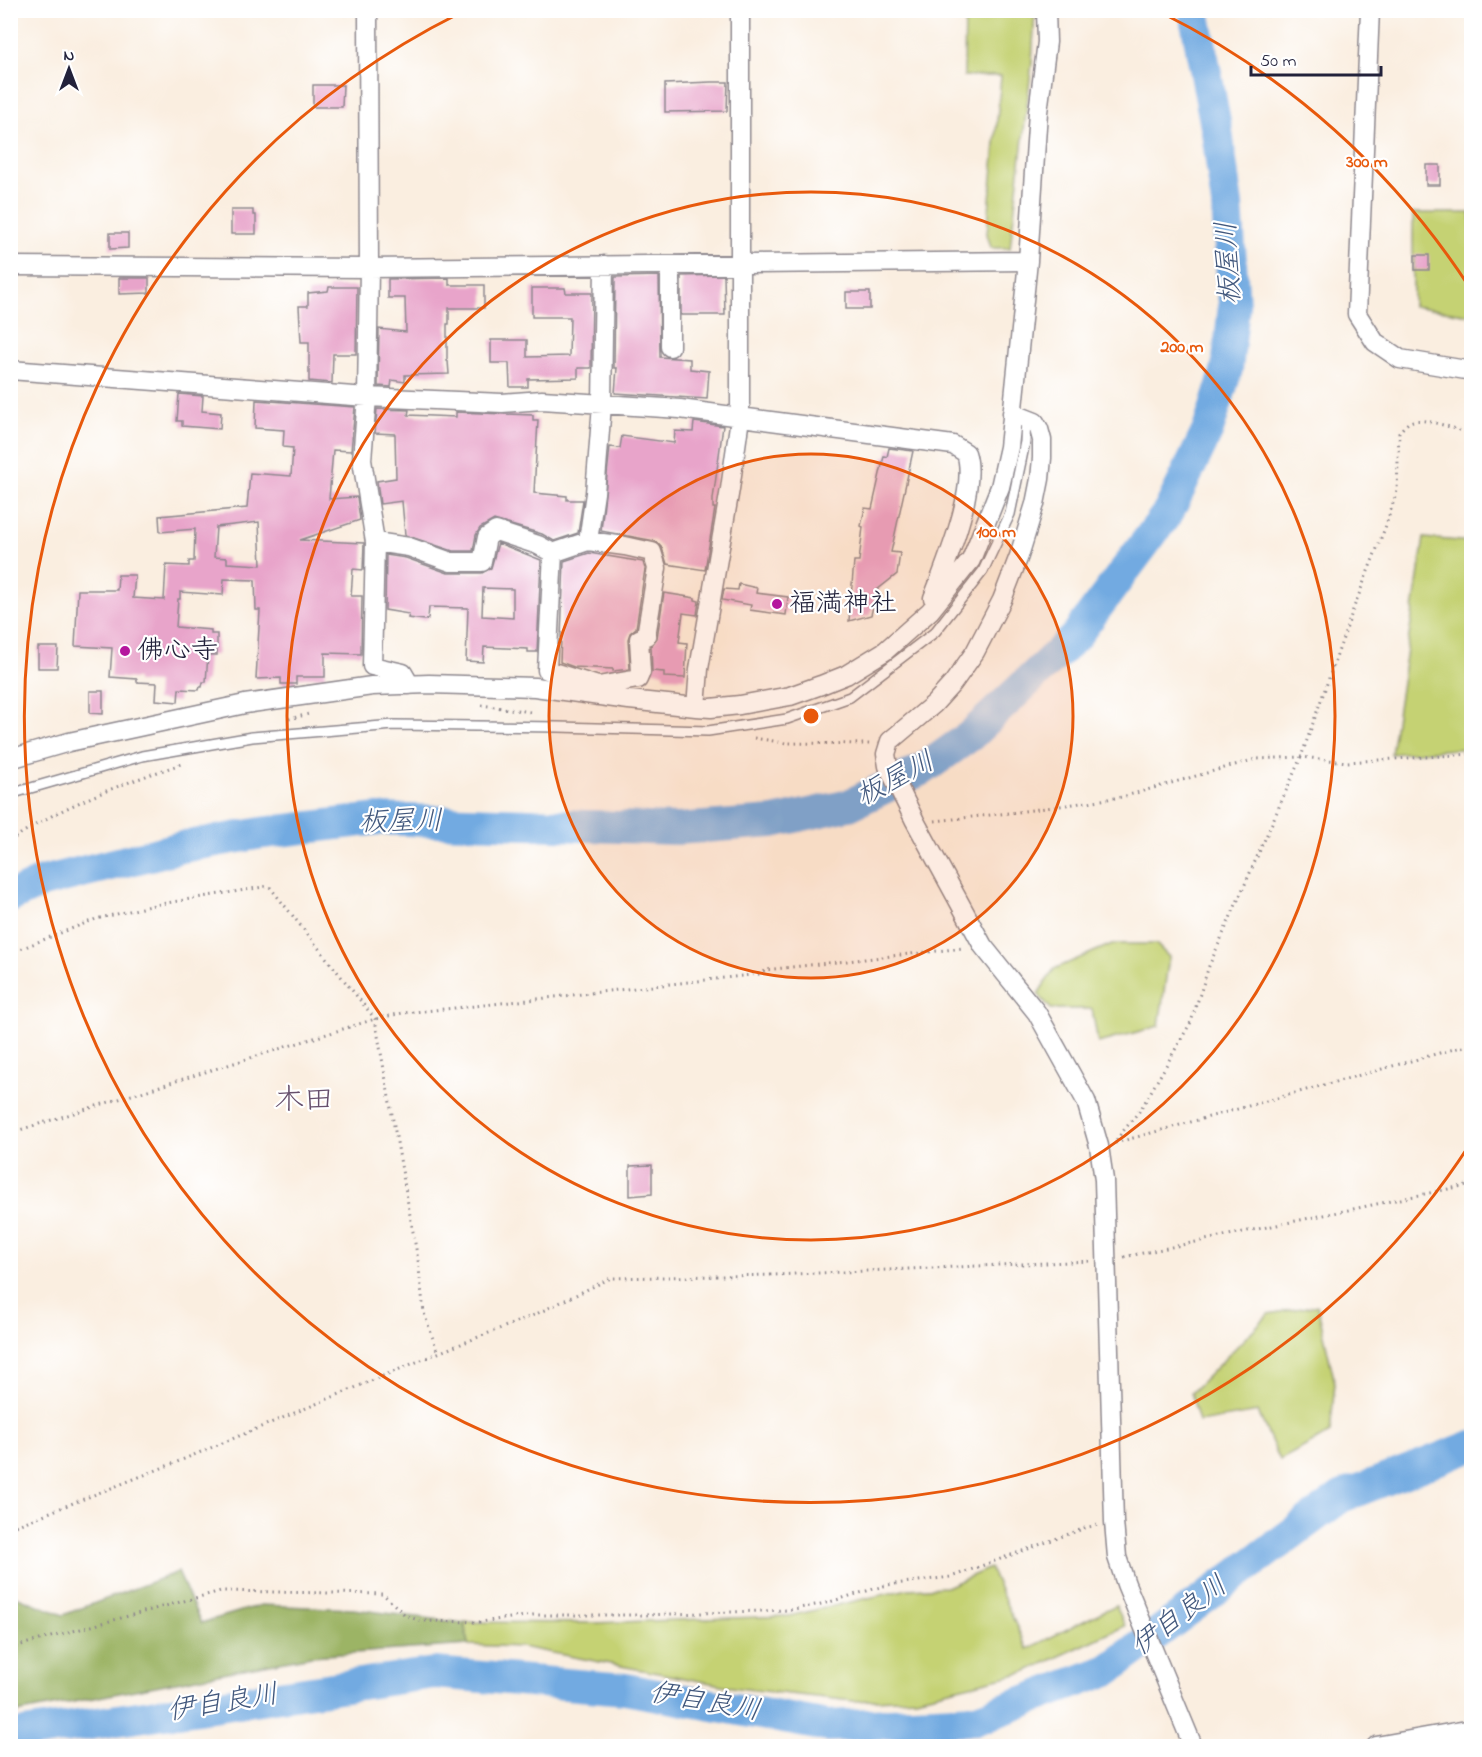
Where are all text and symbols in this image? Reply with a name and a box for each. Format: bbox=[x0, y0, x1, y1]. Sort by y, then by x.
north arrow bbox=[39, 39, 99, 99]
scale bar bbox=[1251, 39, 1382, 77]
text: N bbox=[64, 44, 75, 68]
text: 50 m bbox=[1260, 49, 1297, 75]
text: 300 m bbox=[1345, 150, 1388, 176]
water label: 板屋川 bbox=[1207, 220, 1253, 306]
text: 200 m bbox=[1160, 335, 1204, 361]
text: 100 m bbox=[976, 520, 1016, 546]
place label: 福満神社 bbox=[789, 585, 897, 624]
marker: 福満神社 bbox=[770, 597, 784, 611]
place label: 佛心寺 bbox=[137, 632, 218, 671]
marker: 佛心寺 bbox=[118, 644, 132, 658]
centre of rings bbox=[801, 706, 821, 726]
water label: 板屋川 bbox=[849, 742, 943, 818]
water label: 板屋川 bbox=[359, 802, 443, 844]
district label: 木田 bbox=[274, 1080, 334, 1124]
water label: 伊自良川 bbox=[1123, 1567, 1237, 1667]
water label: 伊自良川 bbox=[646, 1673, 764, 1733]
water label: 伊自良川 bbox=[164, 1675, 282, 1733]

